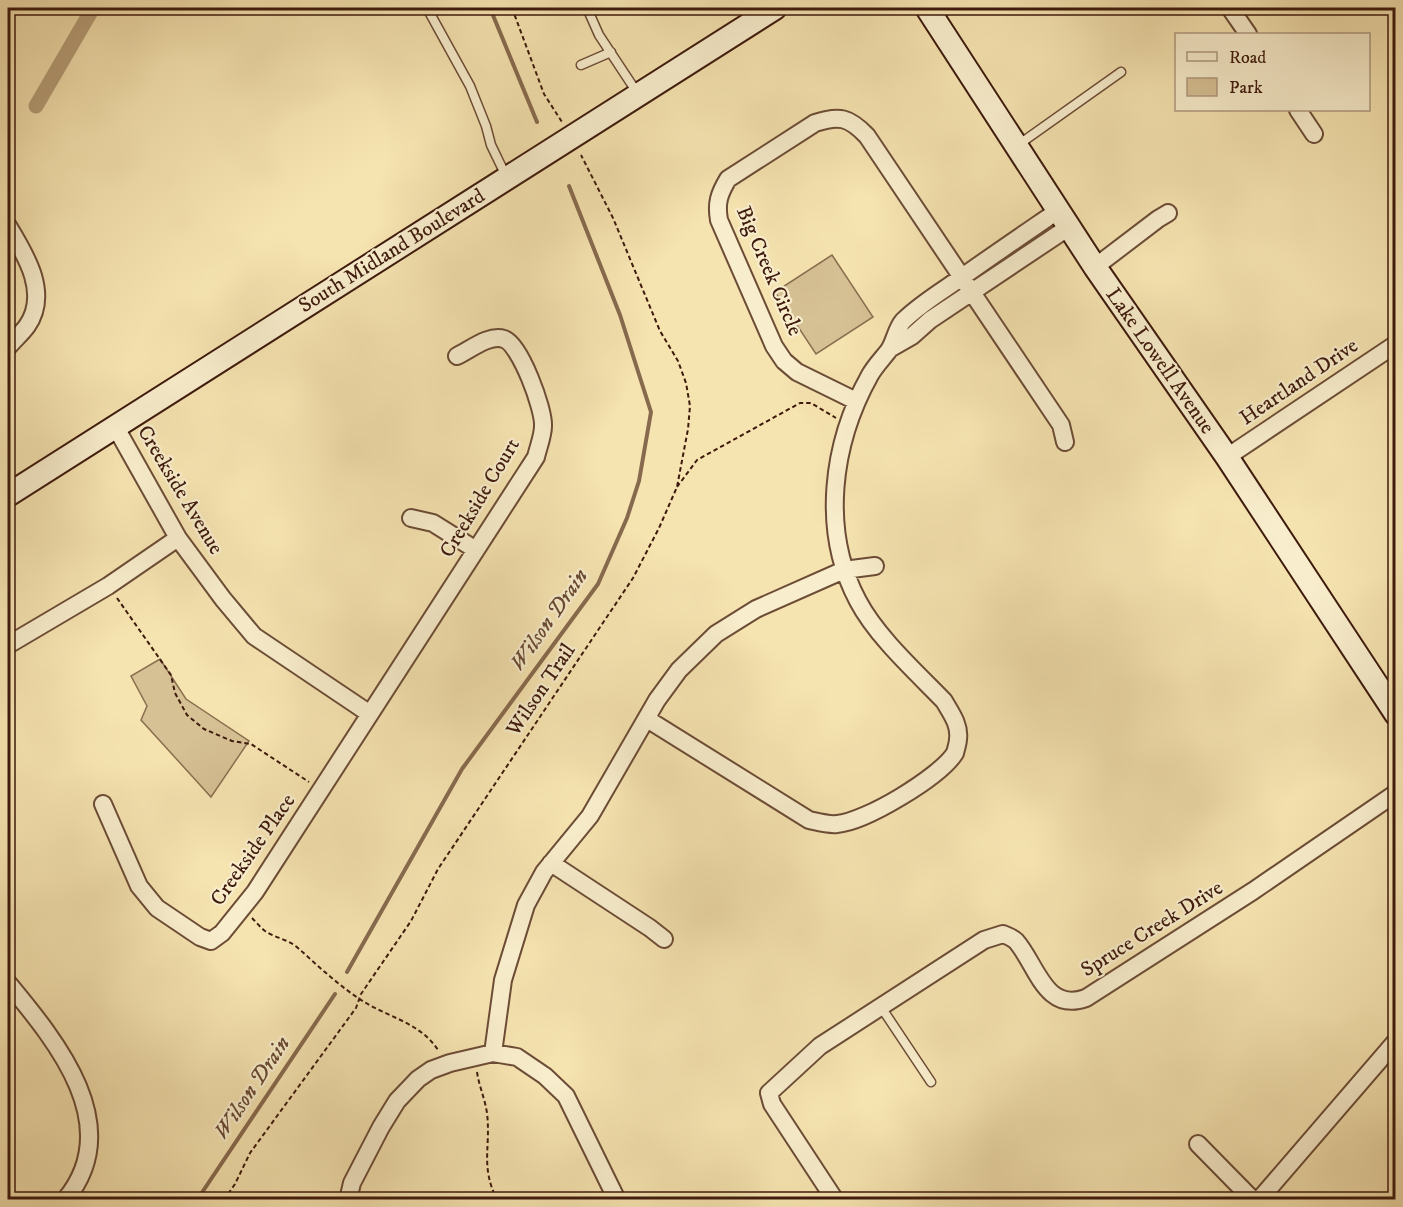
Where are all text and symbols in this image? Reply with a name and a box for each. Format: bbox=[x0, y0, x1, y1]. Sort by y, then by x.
legend bbox=[1175, 33, 1370, 111]
text: Road bbox=[1229, 47, 1266, 69]
text: Park bbox=[1229, 77, 1263, 99]
street label: South Midland Boulevard bbox=[294, 183, 490, 319]
street label: Big Creek Circle bbox=[730, 202, 808, 340]
street label: Lake Lowell Avenue bbox=[1100, 283, 1220, 439]
street label: Heartland Drive bbox=[1235, 333, 1363, 431]
street label: Creekside Avenue bbox=[131, 421, 229, 560]
street label: Creekside Court bbox=[434, 433, 526, 562]
water label: Wilson Drain bbox=[504, 564, 594, 676]
street label: Wilson Trail bbox=[500, 638, 582, 742]
street label: Creekside Place bbox=[205, 789, 301, 911]
street label: Spruce Creek Drive bbox=[1076, 875, 1228, 983]
water label: Wilson Drain bbox=[208, 1031, 296, 1145]

